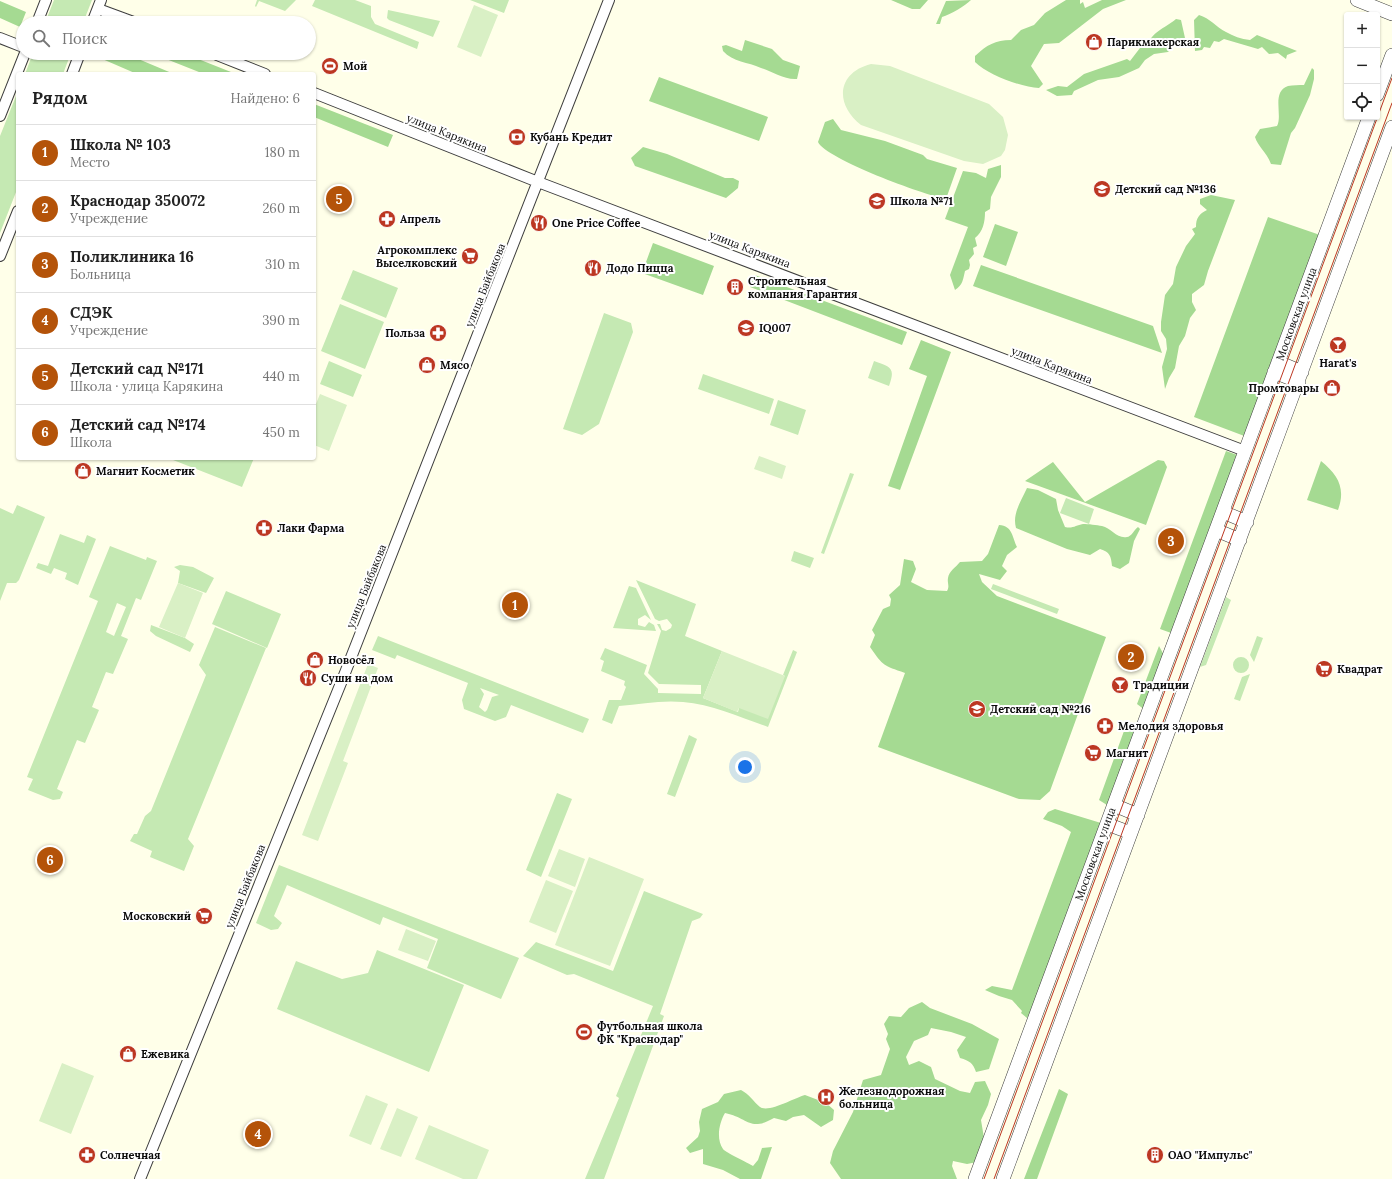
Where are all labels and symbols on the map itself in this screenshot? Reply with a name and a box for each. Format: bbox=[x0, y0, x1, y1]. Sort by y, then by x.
shop icon: Парикмахерская bbox=[1084, 32, 1104, 52]
place label: Парикмахерская bbox=[1107, 35, 1200, 49]
sports icon: Мой bbox=[320, 56, 340, 76]
place label: Мой bbox=[343, 59, 367, 73]
street label: улица Карякина bbox=[405, 110, 490, 156]
bank icon: Кубань Кредит bbox=[507, 127, 527, 147]
place label: Кубань Кредит bbox=[530, 130, 613, 144]
school or university icon: Детский сад №136 bbox=[1092, 179, 1112, 199]
place label: Детский сад №136 bbox=[1115, 182, 1216, 196]
pin: 5 bbox=[326, 184, 352, 214]
school or university icon: Школа №71 bbox=[867, 191, 887, 211]
place label: Школа №71 bbox=[890, 194, 954, 208]
pharmacy icon: Апрель bbox=[377, 209, 397, 229]
place label: Апрель bbox=[400, 212, 441, 226]
restaurant icon: One Price Coffee bbox=[529, 213, 549, 233]
place label: One Price Coffee bbox=[552, 216, 640, 230]
street label: улица Карякина bbox=[708, 227, 793, 271]
street label: улица Байбакова bbox=[462, 241, 508, 329]
place label: Агрокомплекс Выселковский bbox=[376, 243, 457, 270]
supermarket icon: Агрокомплекс Выселковский bbox=[460, 246, 480, 266]
restaurant icon: Додо Пицца bbox=[583, 258, 603, 278]
place label: Додо Пицца bbox=[606, 261, 674, 275]
street label: Московская улица bbox=[1273, 265, 1320, 363]
place label: Строительная компания Гарантия bbox=[748, 274, 858, 301]
building icon: Строительная компания Гарантия bbox=[725, 277, 745, 297]
school or university icon: IQ007 bbox=[736, 318, 756, 338]
place label: IQ007 bbox=[759, 321, 791, 335]
pharmacy icon: Польза bbox=[428, 323, 448, 343]
place label: Польза bbox=[385, 326, 425, 340]
bar icon: Harat's bbox=[1328, 335, 1348, 355]
street label: улица Карякина bbox=[1010, 343, 1095, 387]
shop icon: Мясо bbox=[417, 355, 437, 375]
place label: Harat's bbox=[1319, 356, 1357, 370]
place label: Мясо bbox=[440, 358, 469, 372]
shop icon: Промтовары bbox=[1322, 378, 1342, 398]
place label: Промтовары bbox=[1248, 381, 1319, 395]
shop icon: Магнит Косметик bbox=[73, 461, 93, 481]
place label: Магнит Косметик bbox=[96, 464, 195, 478]
pharmacy icon: Лаки Фарма bbox=[254, 518, 274, 538]
place label: Лаки Фарма bbox=[277, 521, 344, 535]
pin: 3 bbox=[1158, 526, 1184, 556]
street label: улица Байбакова bbox=[343, 542, 389, 630]
pin: 1 bbox=[502, 590, 528, 620]
pin: 2 bbox=[1118, 642, 1144, 672]
shop icon: Новосёл bbox=[305, 650, 325, 670]
place label: Новосёл bbox=[328, 653, 374, 667]
supermarket icon: Квадрат bbox=[1314, 659, 1334, 679]
place label: Квадрат bbox=[1337, 662, 1383, 676]
restaurant icon: Суши на дом bbox=[298, 668, 318, 688]
place label: Суши на дом bbox=[321, 671, 393, 685]
bar icon: Традиции bbox=[1110, 675, 1130, 695]
place label: Традиции bbox=[1133, 678, 1189, 692]
school or university icon: Детский сад №216 bbox=[967, 699, 987, 719]
place label: Детский сад №216 bbox=[990, 702, 1091, 716]
pharmacy icon: Мелодия здоровья bbox=[1095, 716, 1115, 736]
place label: Мелодия здоровья bbox=[1118, 719, 1224, 733]
supermarket icon: Магнит bbox=[1083, 743, 1103, 763]
place label: Магнит bbox=[1106, 746, 1148, 760]
your location bbox=[735, 757, 755, 777]
street label: Московская улица bbox=[1072, 805, 1119, 903]
street label: улица Байбакова bbox=[222, 842, 268, 930]
pin: 6 bbox=[37, 845, 63, 875]
supermarket icon: Московский bbox=[194, 906, 214, 926]
place label: Московский bbox=[123, 909, 191, 923]
place label: Футбольная школа ФК "Краснодар" bbox=[597, 1019, 703, 1046]
sports icon: Футбольная школа ФК "Краснодар" bbox=[574, 1022, 594, 1042]
shop icon: Ежевика bbox=[118, 1044, 138, 1064]
place label: Ежевика bbox=[141, 1047, 190, 1061]
place label: Железнодорожная больница bbox=[839, 1084, 945, 1111]
hospital icon: Железнодорожная больница bbox=[816, 1087, 836, 1107]
pin: 4 bbox=[245, 1119, 271, 1149]
pharmacy icon: Солнечная bbox=[77, 1145, 97, 1165]
building icon: ОАО "Импульс" bbox=[1145, 1145, 1165, 1165]
place label: Солнечная bbox=[100, 1148, 161, 1162]
place label: ОАО "Импульс" bbox=[1168, 1148, 1253, 1162]

